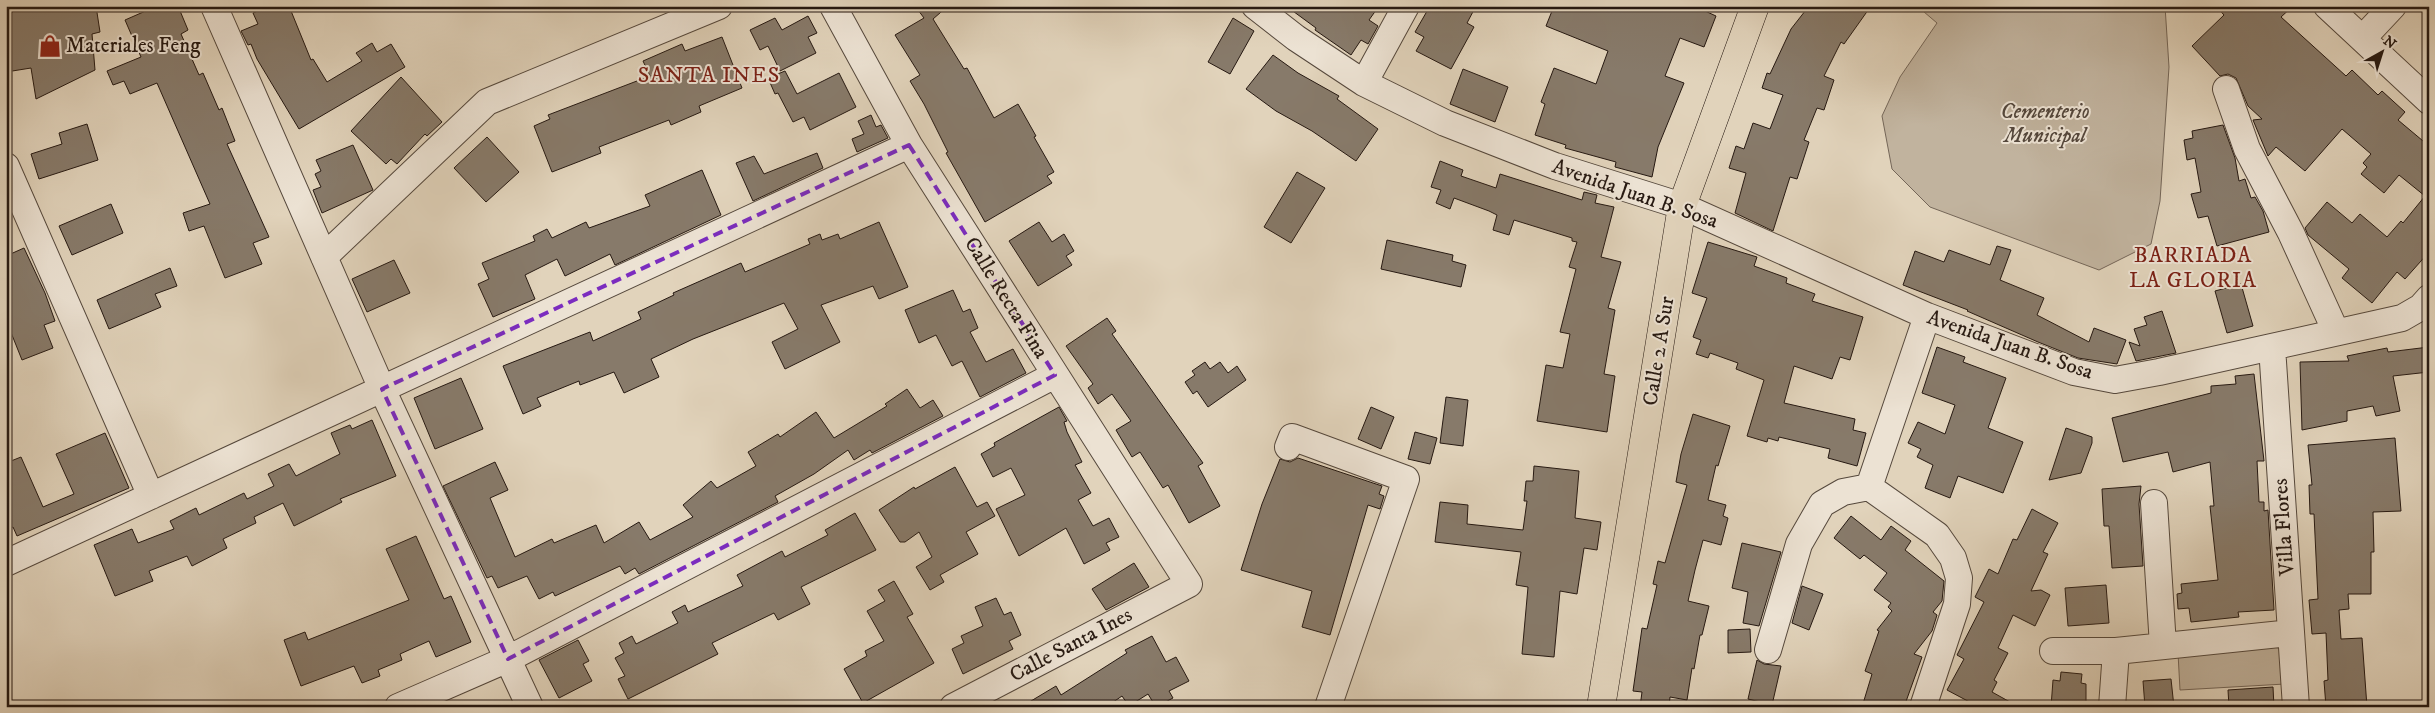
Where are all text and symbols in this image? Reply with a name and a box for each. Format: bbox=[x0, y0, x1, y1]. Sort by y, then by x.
north arrow bbox=[2358, 28, 2408, 78]
text: N bbox=[2379, 32, 2400, 54]
shop icon: Materiales Feng bbox=[37, 33, 63, 59]
place label: Materiales Feng bbox=[66, 33, 201, 59]
district label: SANTA INES bbox=[638, 62, 780, 89]
park label: Cementerio Municipal bbox=[2001, 99, 2090, 149]
street label: Avenida Juan B. Sosa bbox=[1549, 153, 1721, 235]
street label: Calle Recta Fina bbox=[958, 232, 1054, 364]
district label: BARRIADA LA GLORIA bbox=[2129, 242, 2257, 294]
street label: Calle 2 A Sur bbox=[1638, 294, 1680, 407]
street label: Avenida Juan B. Sosa bbox=[1924, 304, 2096, 386]
street label: Villa Flores bbox=[2268, 478, 2300, 577]
street label: Calle Santa Ines bbox=[1005, 602, 1137, 688]

